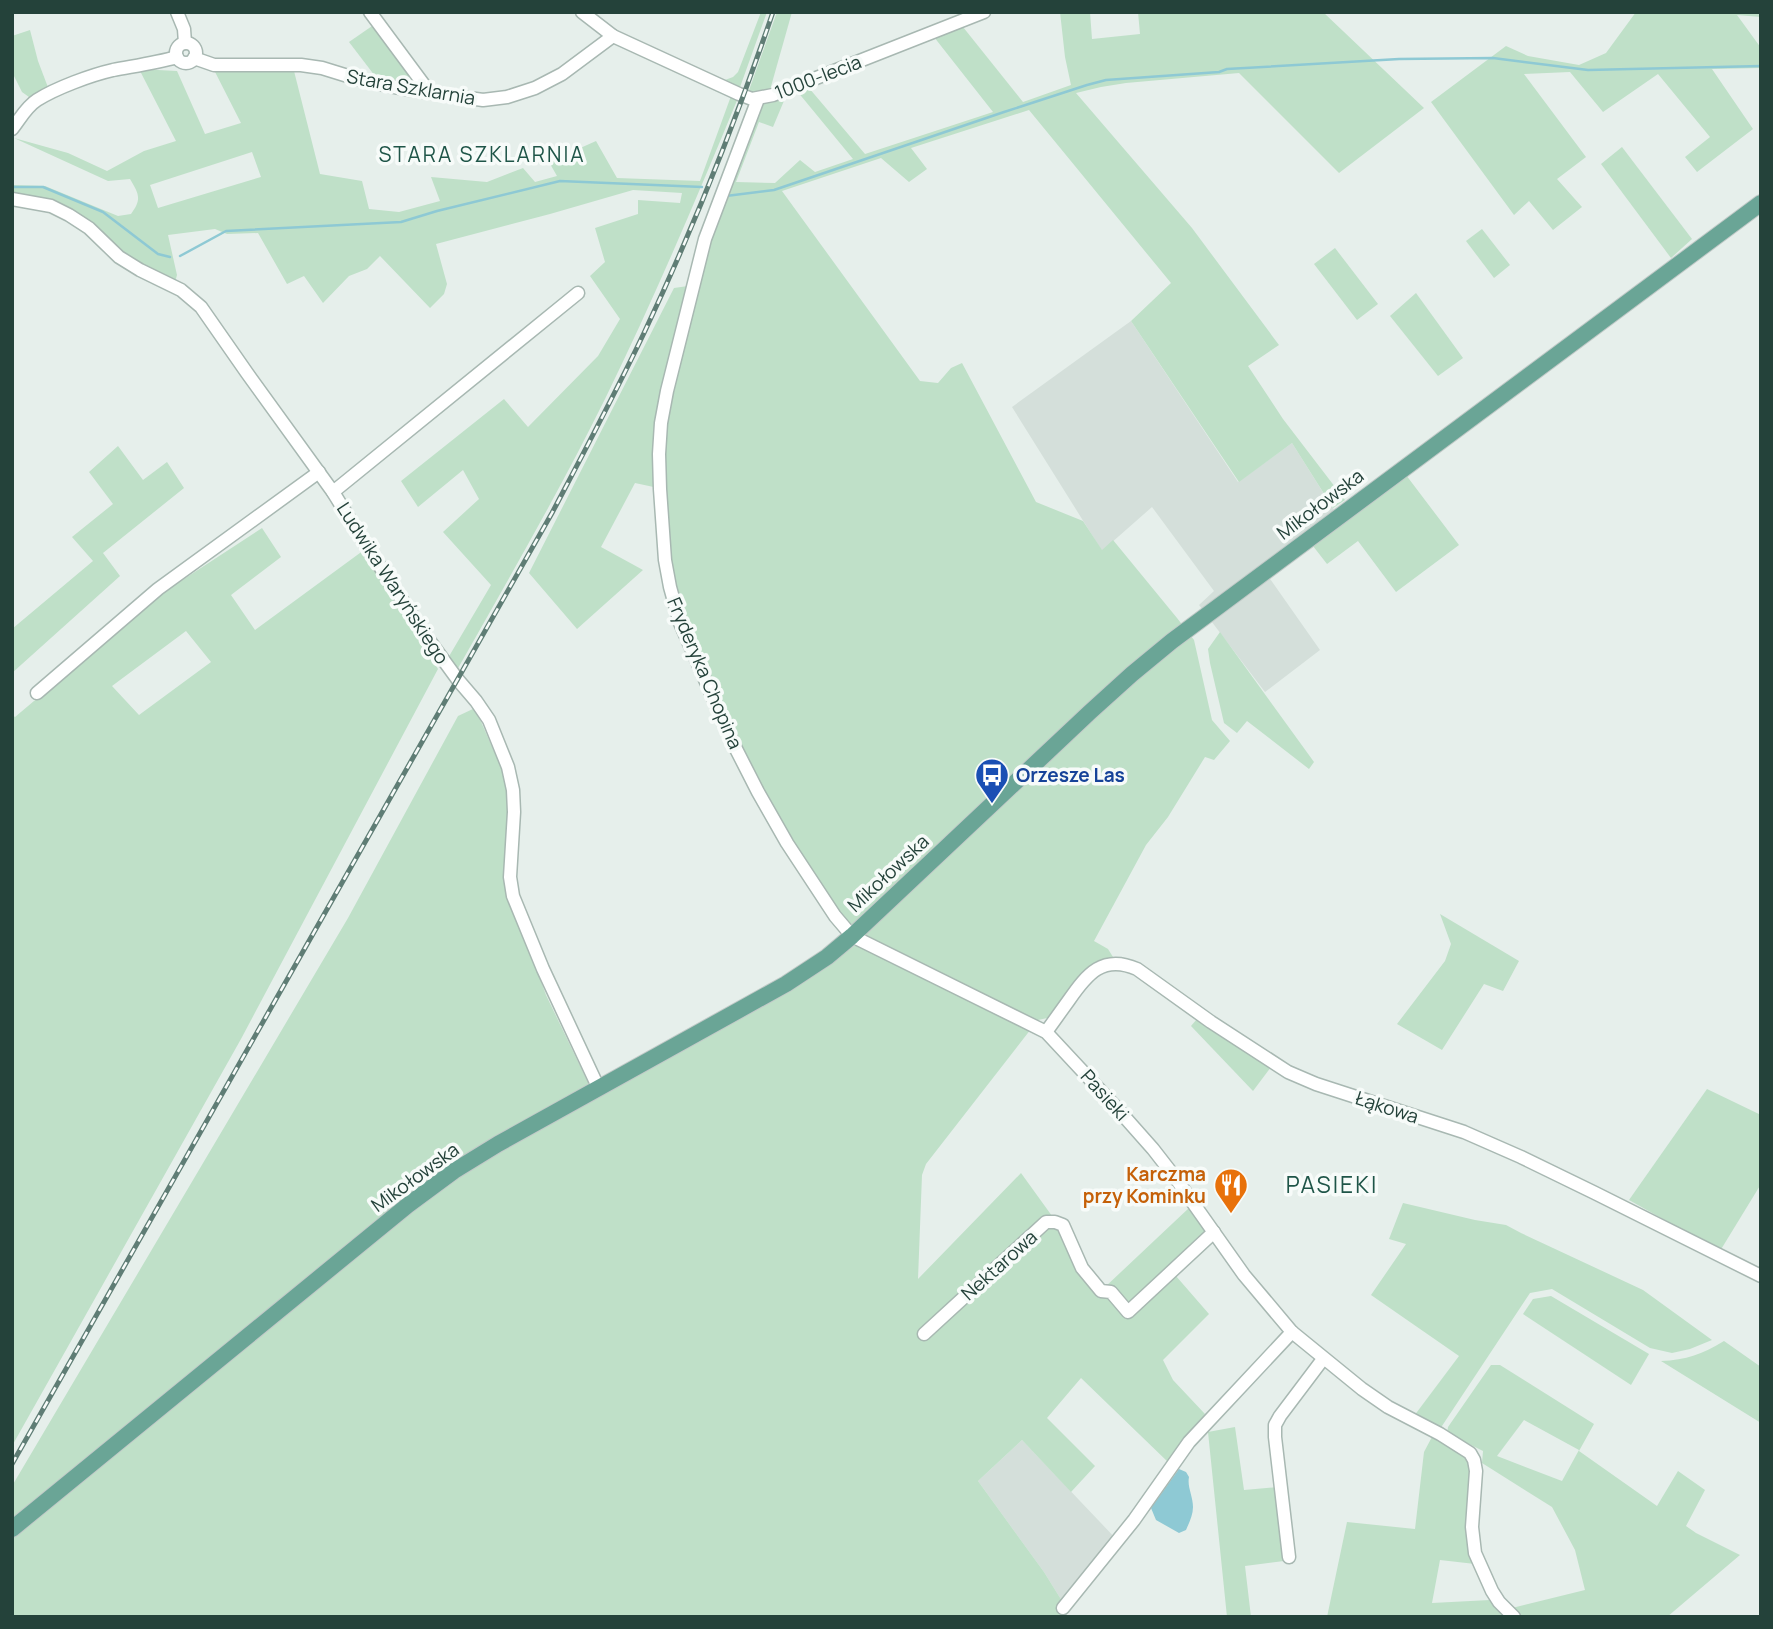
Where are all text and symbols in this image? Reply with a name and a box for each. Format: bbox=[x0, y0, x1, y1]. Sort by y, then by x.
street label: 1000-lecia bbox=[771, 49, 865, 105]
street label: Stara Szklarnia bbox=[345, 63, 477, 111]
district label: STARA SZKLARNIA bbox=[378, 140, 586, 168]
street label: Mikołowska bbox=[1271, 463, 1369, 545]
street label: Ludwika Waryńskiego bbox=[331, 497, 455, 669]
street label: Fryderyka Chopina bbox=[661, 593, 749, 753]
bus stop icon: Orzesze Las bbox=[973, 756, 1011, 805]
place label: Orzesze Las bbox=[1016, 762, 1125, 788]
street label: Mikołowska bbox=[842, 828, 934, 918]
street label: Pasieki bbox=[1075, 1064, 1135, 1126]
street label: Łąkowa bbox=[1352, 1085, 1422, 1129]
street label: Mikołowska bbox=[366, 1136, 464, 1218]
place label: Karczma przy Kominku bbox=[1083, 1161, 1206, 1209]
restaurant icon: Karczma przy Kominku bbox=[1212, 1166, 1250, 1215]
district label: PASIEKI bbox=[1286, 1168, 1378, 1200]
street label: Nektarowa bbox=[955, 1224, 1043, 1306]

